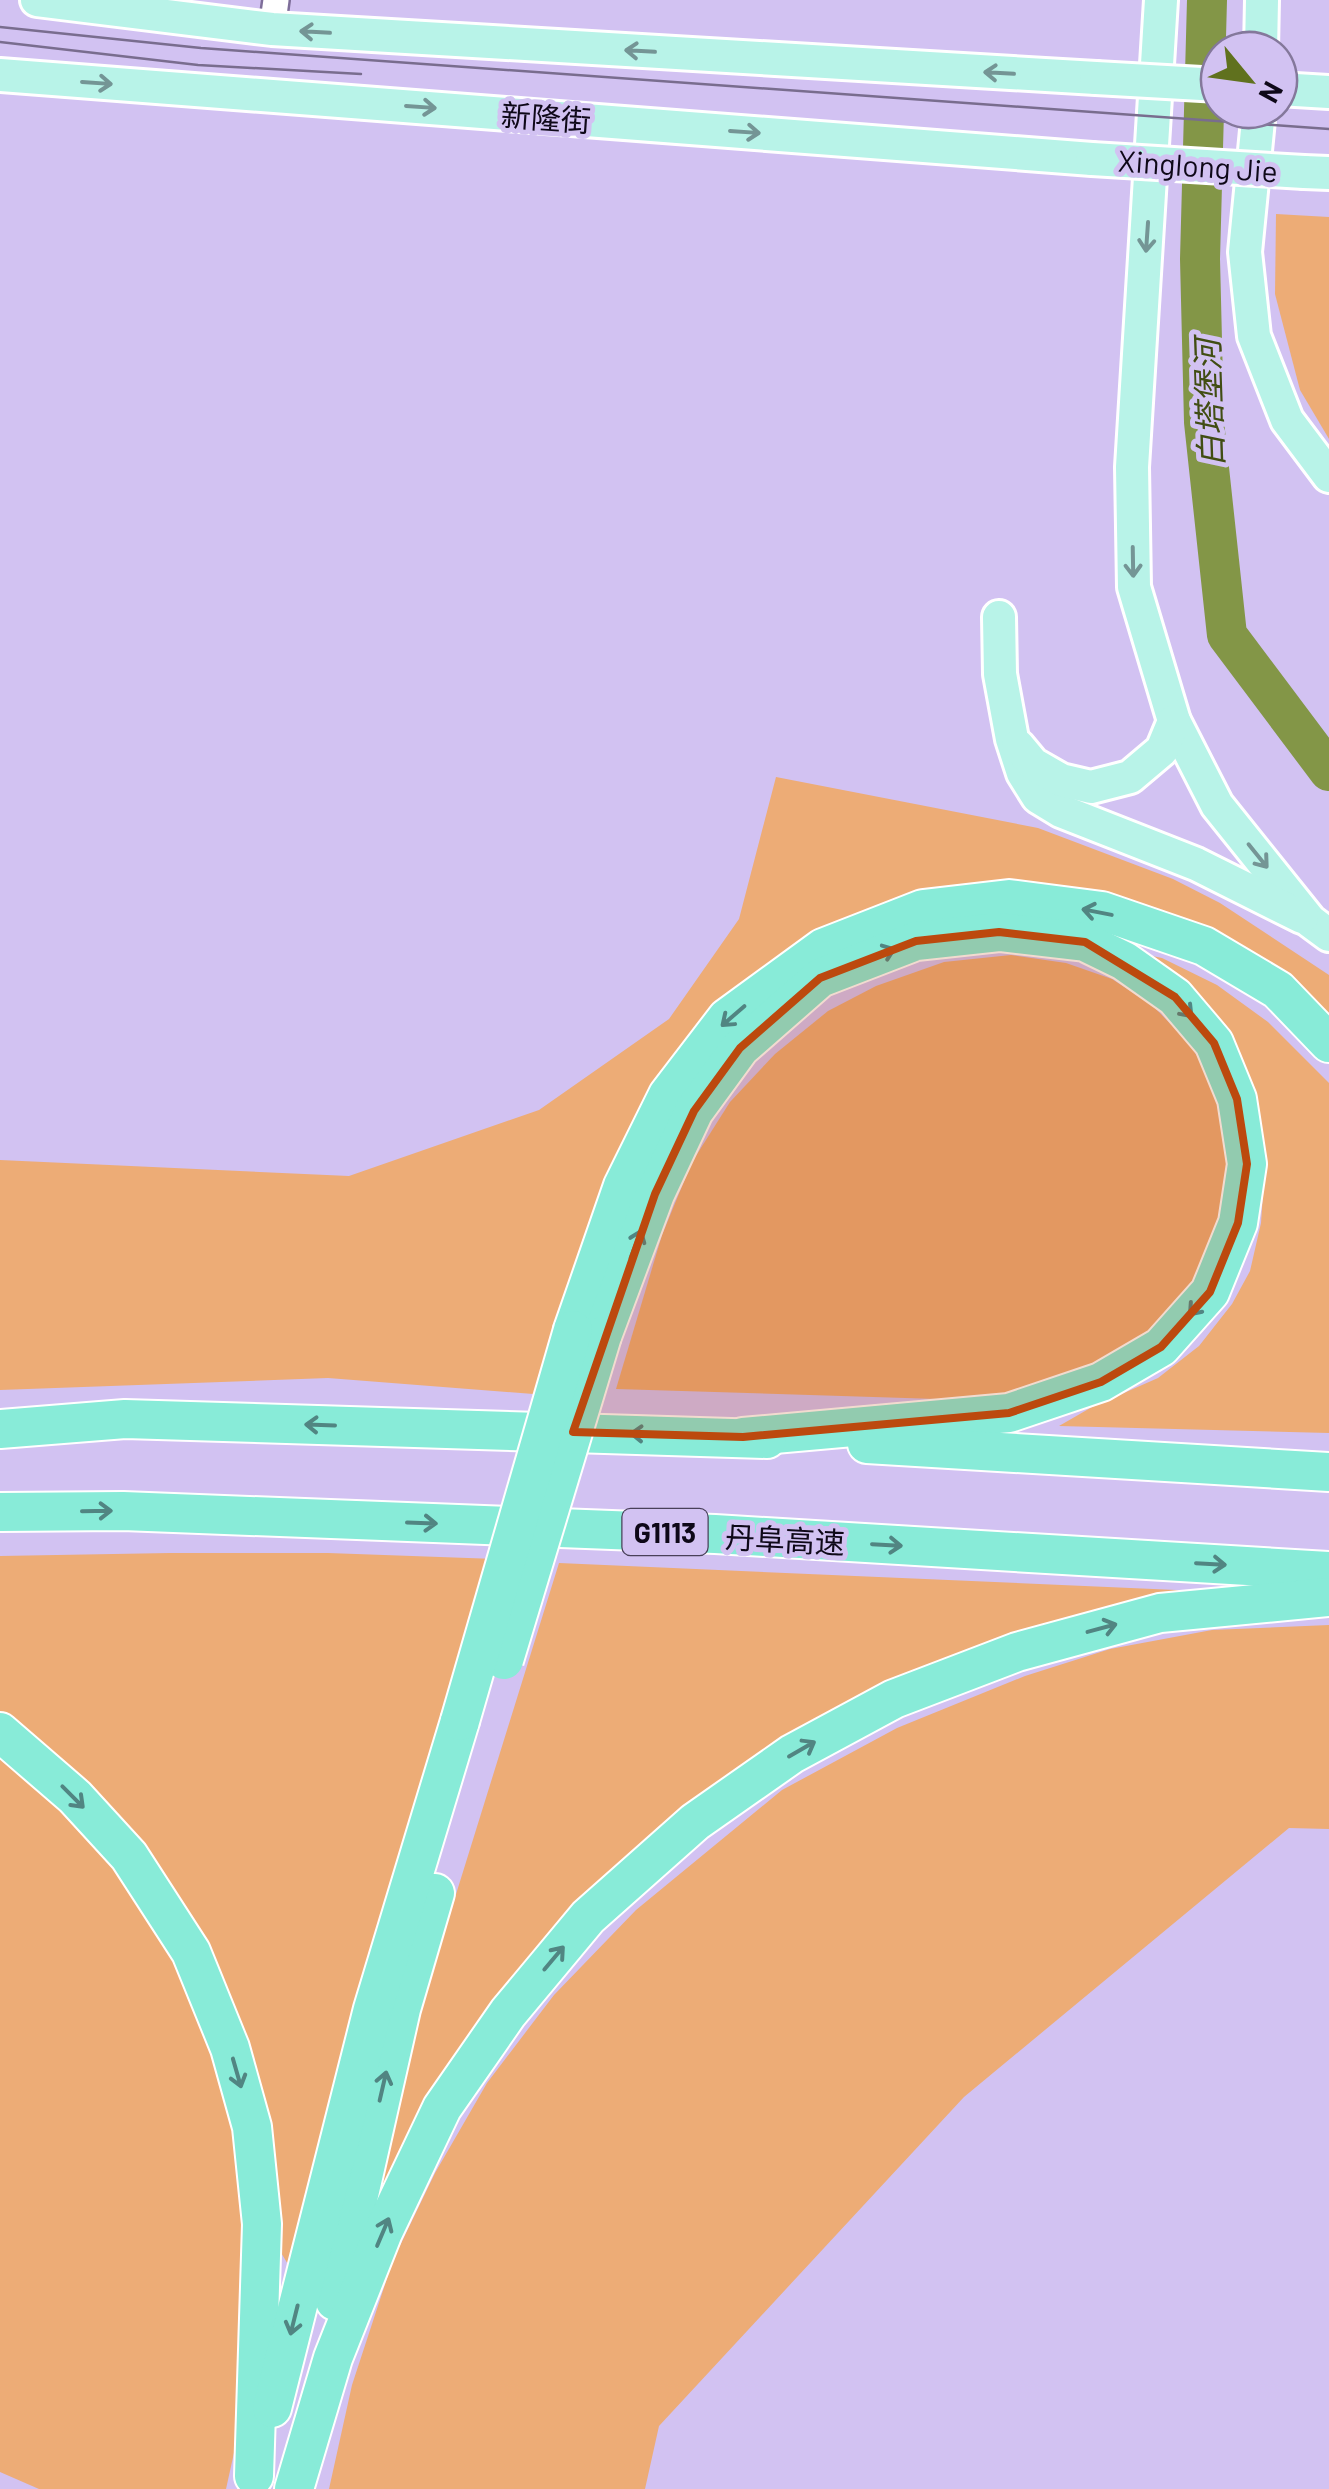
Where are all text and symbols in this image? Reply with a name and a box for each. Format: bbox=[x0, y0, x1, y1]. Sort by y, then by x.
one-way arrow bbox=[300, 22, 332, 41]
north arrow bbox=[1199, 30, 1299, 130]
one-way arrow bbox=[624, 41, 656, 60]
one-way arrow bbox=[984, 63, 1016, 82]
one-way arrow bbox=[81, 73, 113, 92]
text: N bbox=[1252, 76, 1291, 109]
street label: 新隆街 bbox=[500, 96, 592, 138]
one-way arrow bbox=[405, 98, 437, 117]
one-way arrow bbox=[729, 123, 761, 142]
street label: Xinglong Jie bbox=[1117, 141, 1279, 189]
one-way arrow bbox=[1137, 221, 1156, 253]
water label: 白塔堡河 bbox=[1187, 332, 1229, 468]
one-way arrow bbox=[1124, 545, 1143, 577]
one-way arrow bbox=[1247, 842, 1268, 869]
one-way arrow bbox=[1081, 901, 1113, 920]
one-way arrow bbox=[865, 944, 895, 962]
one-way arrow bbox=[1170, 994, 1194, 1018]
one-way arrow bbox=[721, 1004, 746, 1027]
one-way arrow bbox=[628, 1230, 646, 1261]
one-way arrow bbox=[1189, 1290, 1211, 1316]
one-way arrow bbox=[305, 1416, 337, 1435]
one-way arrow bbox=[630, 1425, 662, 1444]
one-way arrow bbox=[80, 1502, 113, 1520]
road number: G1113 bbox=[622, 1509, 708, 1555]
one-way arrow bbox=[406, 1513, 438, 1532]
street label: 丹阜高速 bbox=[724, 1518, 846, 1560]
one-way arrow bbox=[870, 1536, 902, 1555]
one-way arrow bbox=[1195, 1555, 1227, 1574]
one-way arrow bbox=[1086, 1618, 1117, 1637]
one-way arrow bbox=[786, 1739, 816, 1759]
one-way arrow bbox=[61, 1784, 85, 1808]
one-way arrow bbox=[543, 1945, 565, 1971]
one-way arrow bbox=[229, 2056, 247, 2088]
one-way arrow bbox=[375, 2071, 394, 2103]
one-way arrow bbox=[375, 2217, 393, 2248]
one-way arrow bbox=[284, 2303, 302, 2335]

